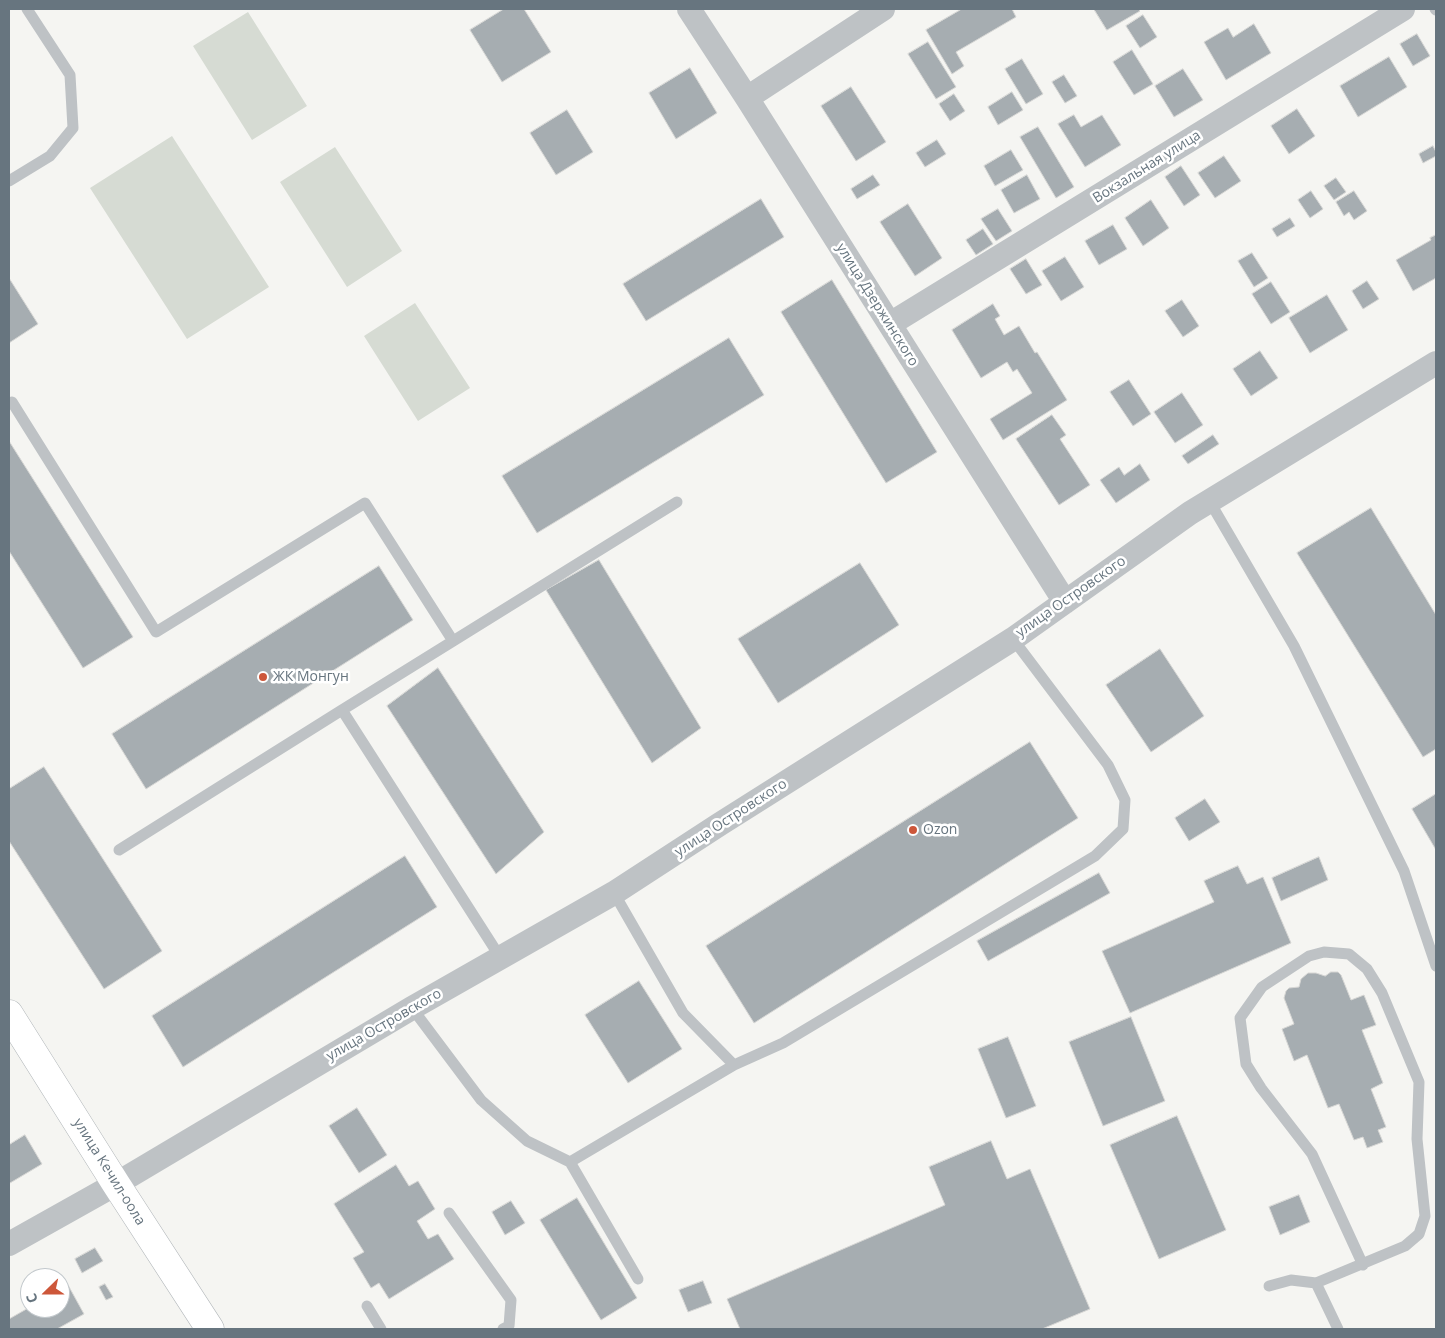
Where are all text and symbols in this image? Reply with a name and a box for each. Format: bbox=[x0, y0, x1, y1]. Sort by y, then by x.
street label: Вокзальная улица bbox=[1090, 127, 1204, 207]
street label: улица Дзержинского bbox=[832, 240, 922, 370]
street label: улица Островского bbox=[1013, 553, 1129, 641]
place label: ЖК Монгун bbox=[273, 669, 349, 685]
marker: ЖК Монгун bbox=[257, 671, 269, 683]
street label: улица Островского bbox=[672, 776, 790, 860]
place label: Ozon bbox=[923, 822, 957, 838]
marker: Ozon bbox=[907, 824, 919, 836]
street label: улица Островского bbox=[323, 985, 445, 1065]
street label: улица Кечил-оола bbox=[69, 1115, 149, 1229]
north arrow bbox=[20, 1268, 70, 1318]
text: С bbox=[21, 1291, 42, 1306]

